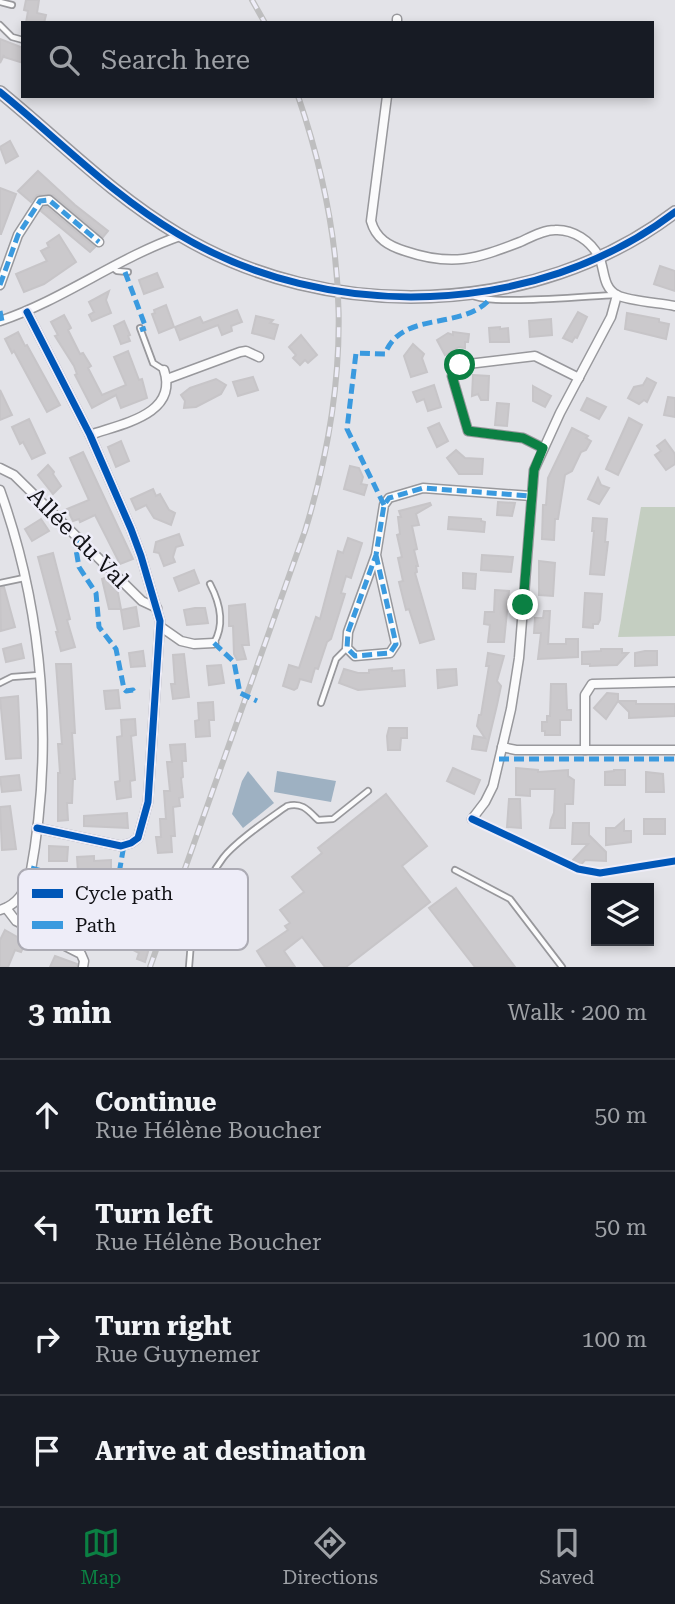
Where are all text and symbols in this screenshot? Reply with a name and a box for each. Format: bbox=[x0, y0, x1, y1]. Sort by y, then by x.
search box bbox=[21, 21, 654, 98]
icon: search bbox=[45, 41, 83, 79]
text: Search here bbox=[101, 45, 250, 75]
route start bbox=[444, 349, 475, 380]
street label: Allée du Val bbox=[22, 482, 134, 594]
route end bbox=[507, 589, 538, 620]
legend bbox=[18, 869, 248, 950]
text: Cycle path bbox=[75, 882, 173, 905]
map controls bbox=[591, 883, 654, 946]
button: layers bbox=[591, 883, 654, 946]
text: Path bbox=[75, 914, 116, 937]
text: 3 min bbox=[28, 995, 111, 1030]
text: Walk · 200 m bbox=[508, 999, 647, 1026]
text: Continue bbox=[95, 1087, 217, 1117]
icon: ahead bbox=[28, 1096, 66, 1134]
text: 50 m bbox=[594, 1102, 647, 1129]
text: Rue Hélène Boucher bbox=[95, 1117, 321, 1144]
text: Turn left bbox=[95, 1199, 213, 1229]
icon: left bbox=[28, 1208, 66, 1246]
text: 50 m bbox=[594, 1214, 647, 1241]
text: Rue Hélène Boucher bbox=[95, 1229, 321, 1256]
text: Turn right bbox=[95, 1311, 231, 1341]
icon: right bbox=[28, 1320, 66, 1358]
text: 100 m bbox=[582, 1326, 647, 1353]
text: Rue Guynemer bbox=[95, 1341, 260, 1368]
icon: arrive bbox=[28, 1432, 66, 1470]
text: Arrive at destination bbox=[95, 1436, 366, 1466]
tab: Map bbox=[81, 1524, 121, 1589]
tab: Directions bbox=[282, 1524, 378, 1589]
tab: Saved bbox=[539, 1524, 594, 1589]

